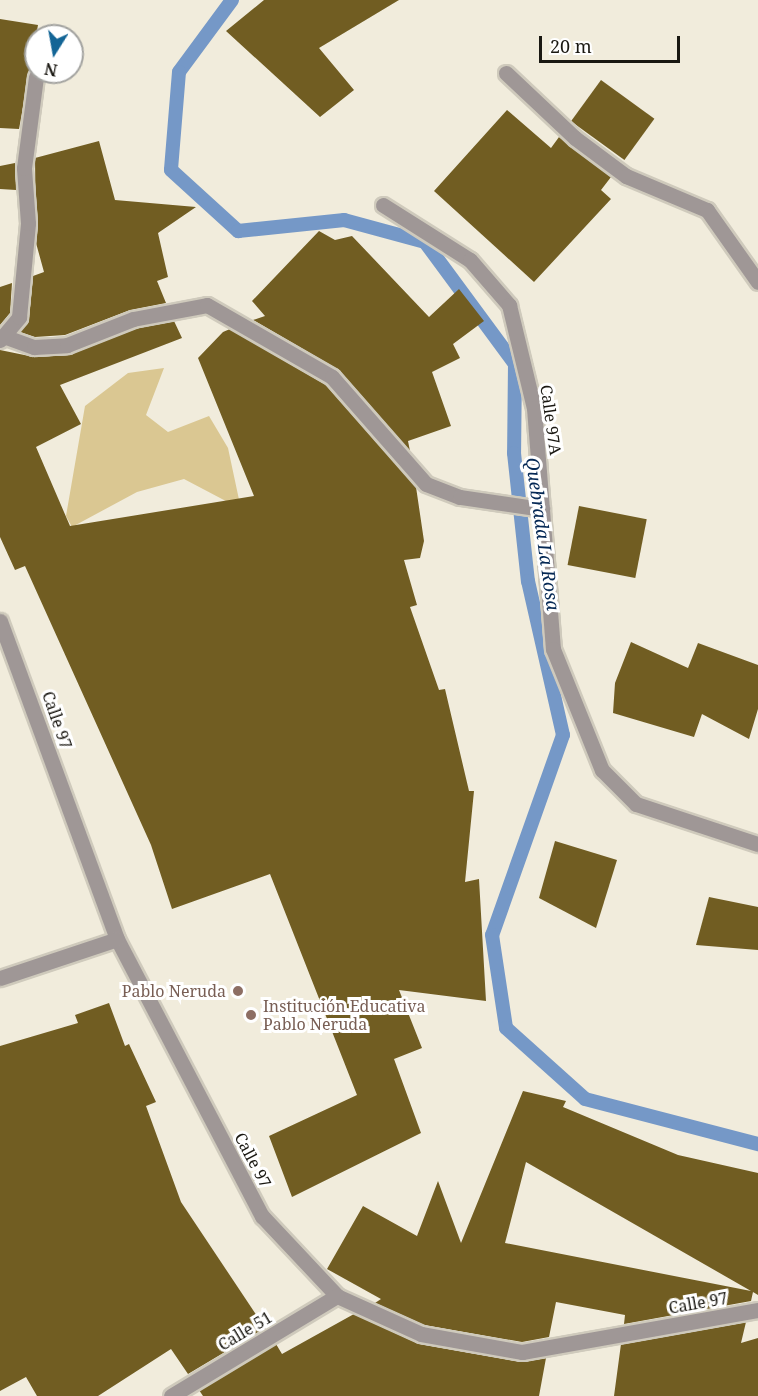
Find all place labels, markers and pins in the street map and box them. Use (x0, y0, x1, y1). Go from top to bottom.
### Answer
place label: Pablo Neruda (122, 981, 226, 1001)
marker: Pablo Neruda (231, 984, 245, 998)
place label: Institución Educativa Pablo Neruda (263, 996, 426, 1034)
marker: Institución Educativa Pablo Neruda (244, 1008, 258, 1022)

